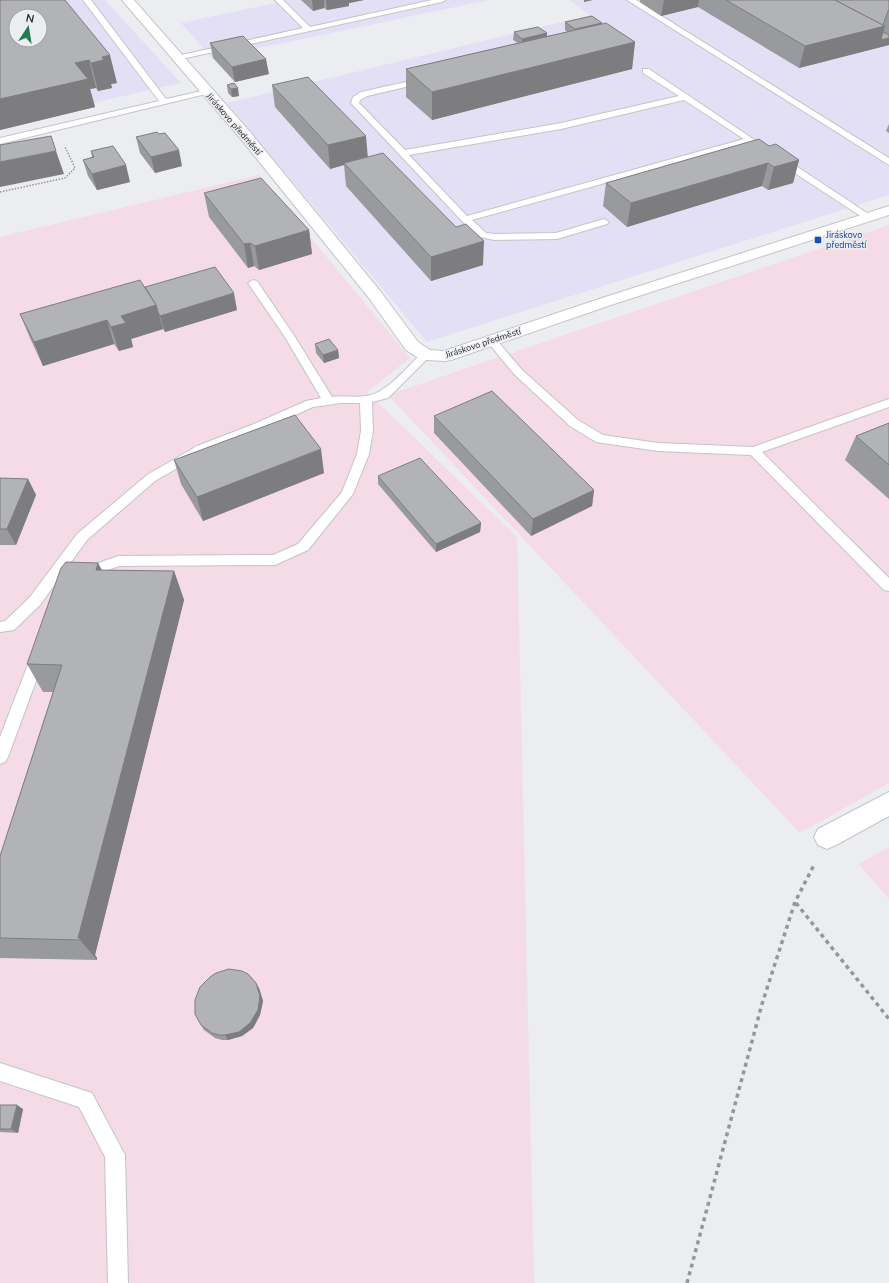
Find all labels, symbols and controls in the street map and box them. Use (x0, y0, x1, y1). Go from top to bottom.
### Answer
north arrow (8, 8, 48, 48)
text: N (24, 11, 36, 27)
street label: Jiráskovo předměstí (203, 90, 265, 158)
place label: Jiráskovo předměstí (825, 229, 867, 251)
marker: Jiráskovo předměstí (813, 235, 823, 245)
street label: Jiráskovo předměstí (443, 325, 523, 361)

